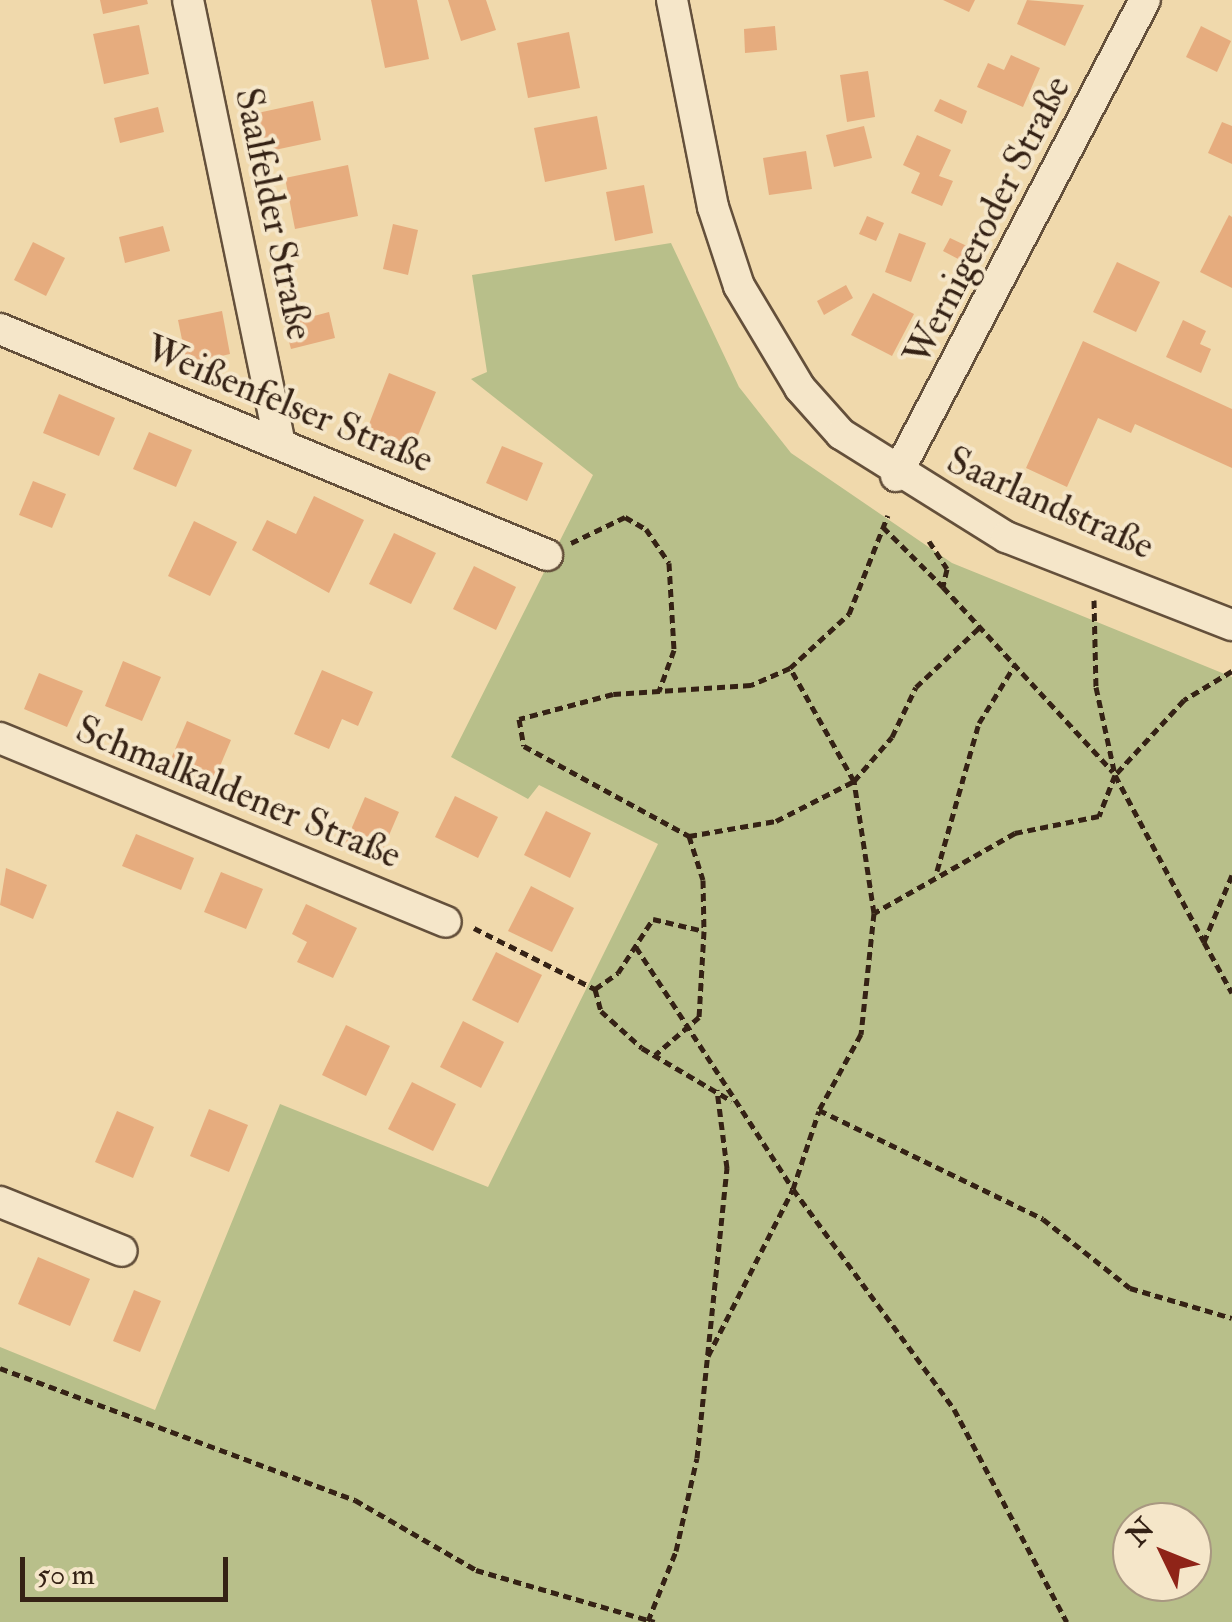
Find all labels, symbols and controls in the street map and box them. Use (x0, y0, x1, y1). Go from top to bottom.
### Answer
street label: Wernigeroder Straße (895, 69, 1081, 373)
street label: Saalfelder Straße (224, 84, 322, 344)
street label: Weißenfelser Straße (139, 327, 439, 483)
street label: Saarlandstraße (940, 438, 1160, 570)
street label: Schmalkaldener Straße (69, 707, 407, 879)
north arrow (1112, 1502, 1212, 1602)
text: N (1120, 1511, 1163, 1554)
scale bar (25, 1537, 232, 1599)
text: 50 m (37, 1556, 95, 1593)

